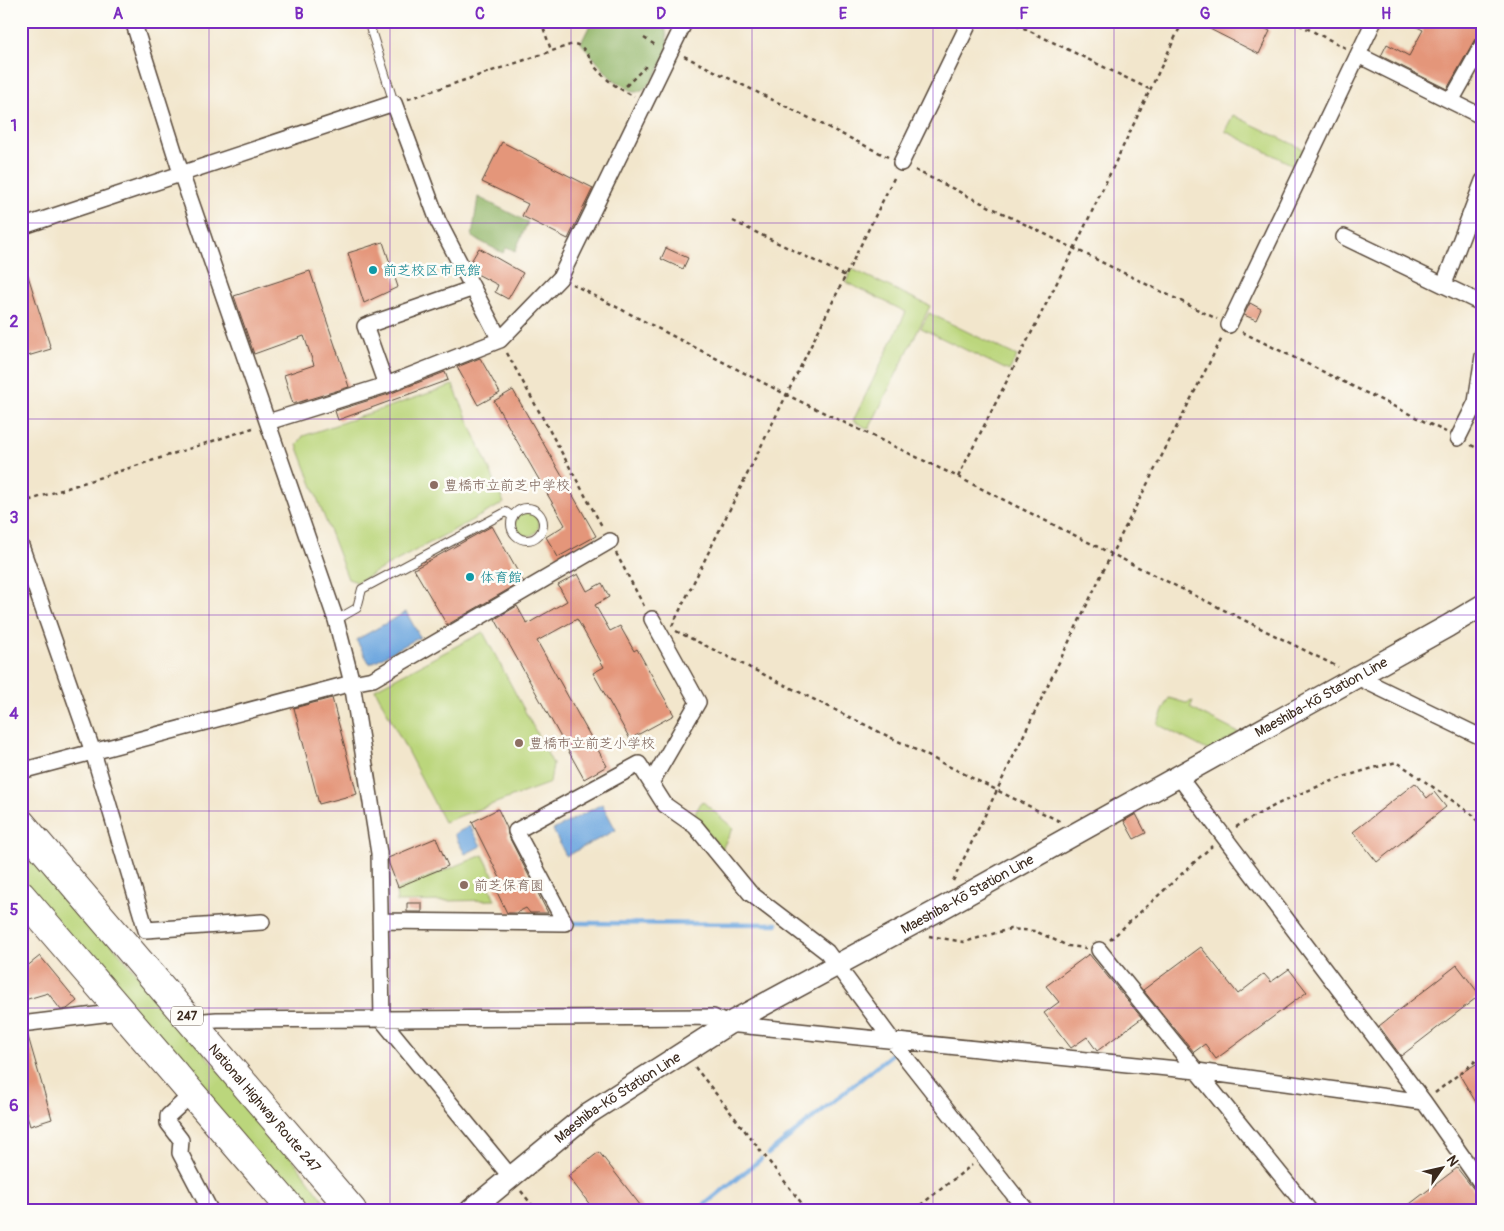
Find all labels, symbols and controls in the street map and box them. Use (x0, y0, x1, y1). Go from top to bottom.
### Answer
text: A (113, 4, 124, 24)
text: B (294, 4, 304, 24)
text: C (475, 4, 485, 24)
text: D (656, 4, 666, 24)
text: E (839, 4, 848, 24)
text: F (1019, 4, 1029, 24)
text: G (1200, 4, 1211, 24)
text: H (1381, 4, 1391, 24)
text: 1 (11, 116, 17, 136)
place label: 前芝校区市民館 (383, 262, 481, 279)
marker: 前芝校区市民館 (367, 264, 379, 276)
text: 2 (10, 312, 19, 332)
place label: 豊橋市立前芝中学校 (444, 477, 570, 494)
marker: 豊橋市立前芝中学校 (428, 479, 440, 491)
text: 3 (10, 508, 19, 528)
place label: 体育館 (480, 569, 522, 586)
marker: 体育館 (464, 571, 476, 583)
street label: Maeshiba-Kō Station Line (1252, 653, 1390, 741)
text: 4 (9, 704, 19, 724)
place label: 豊橋市立前芝小学校 (529, 735, 655, 752)
marker: 豊橋市立前芝小学校 (513, 737, 525, 749)
street label: Maeshiba-Kō Station Line (898, 850, 1037, 937)
place label: 前芝保育園 (474, 877, 544, 894)
marker: 前芝保育園 (458, 879, 470, 891)
text: 5 (10, 900, 19, 920)
road number: 247 (171, 1006, 203, 1026)
street label: National Highway Route 247 (205, 1040, 325, 1176)
street label: Maeshiba-Kō Station Line (551, 1048, 684, 1146)
text: 6 (9, 1096, 19, 1116)
north arrow (1416, 1144, 1466, 1194)
text: N (1443, 1152, 1462, 1170)

